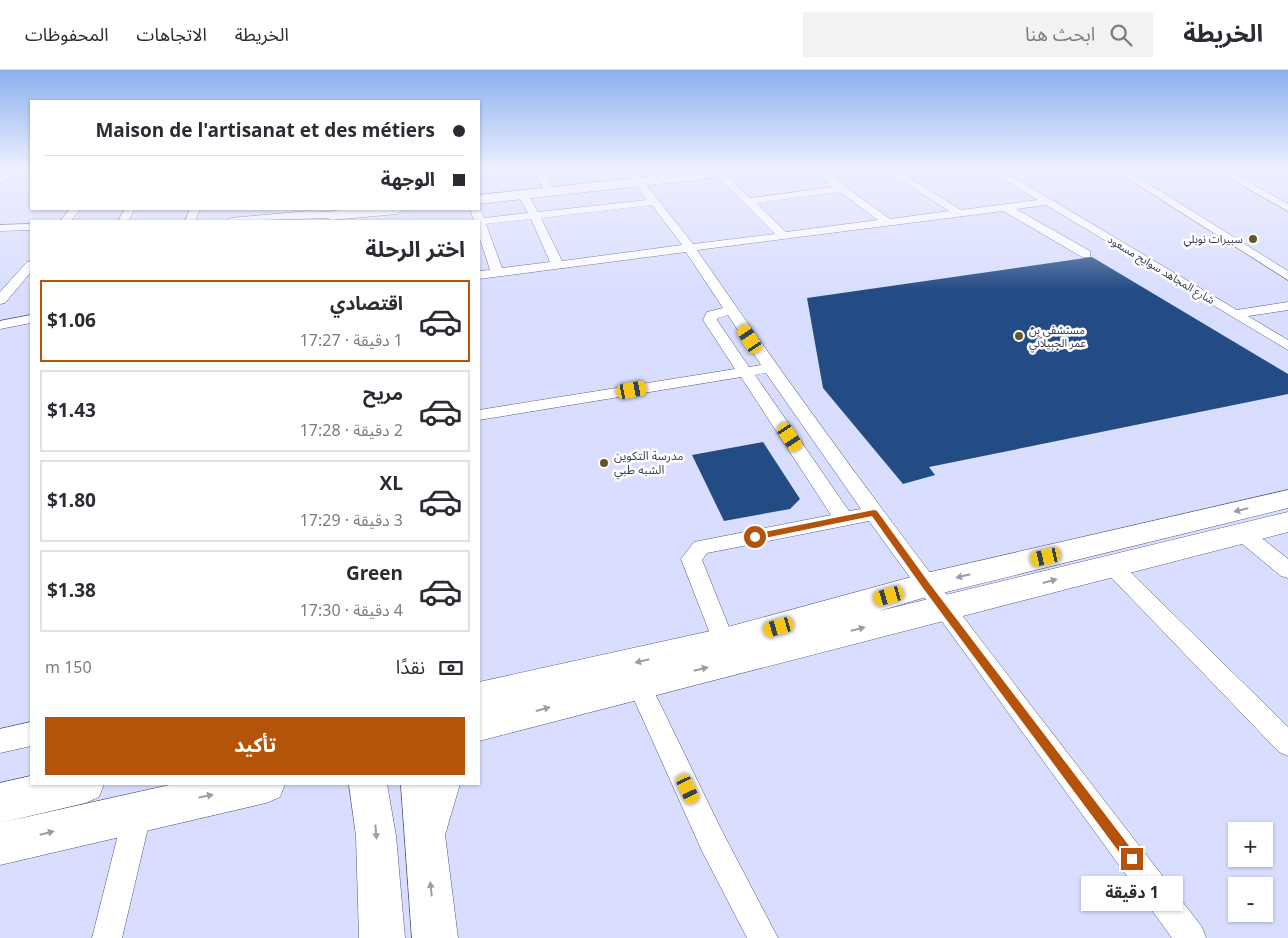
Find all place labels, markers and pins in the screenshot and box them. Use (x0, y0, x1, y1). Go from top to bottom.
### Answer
place label: سبيرات نوبلي (1184, 228, 1243, 251)
marker: سبيرات نوبلي (1247, 233, 1259, 245)
place label: مستشفى بن عمر الجبيلاني (1029, 319, 1087, 355)
marker: مستشفى بن عمر الجبيلاني (1013, 330, 1025, 342)
place label: مدرسة التكوين الشبه طبي (614, 444, 684, 483)
marker: مدرسة التكوين الشبه طبي (598, 457, 610, 469)

